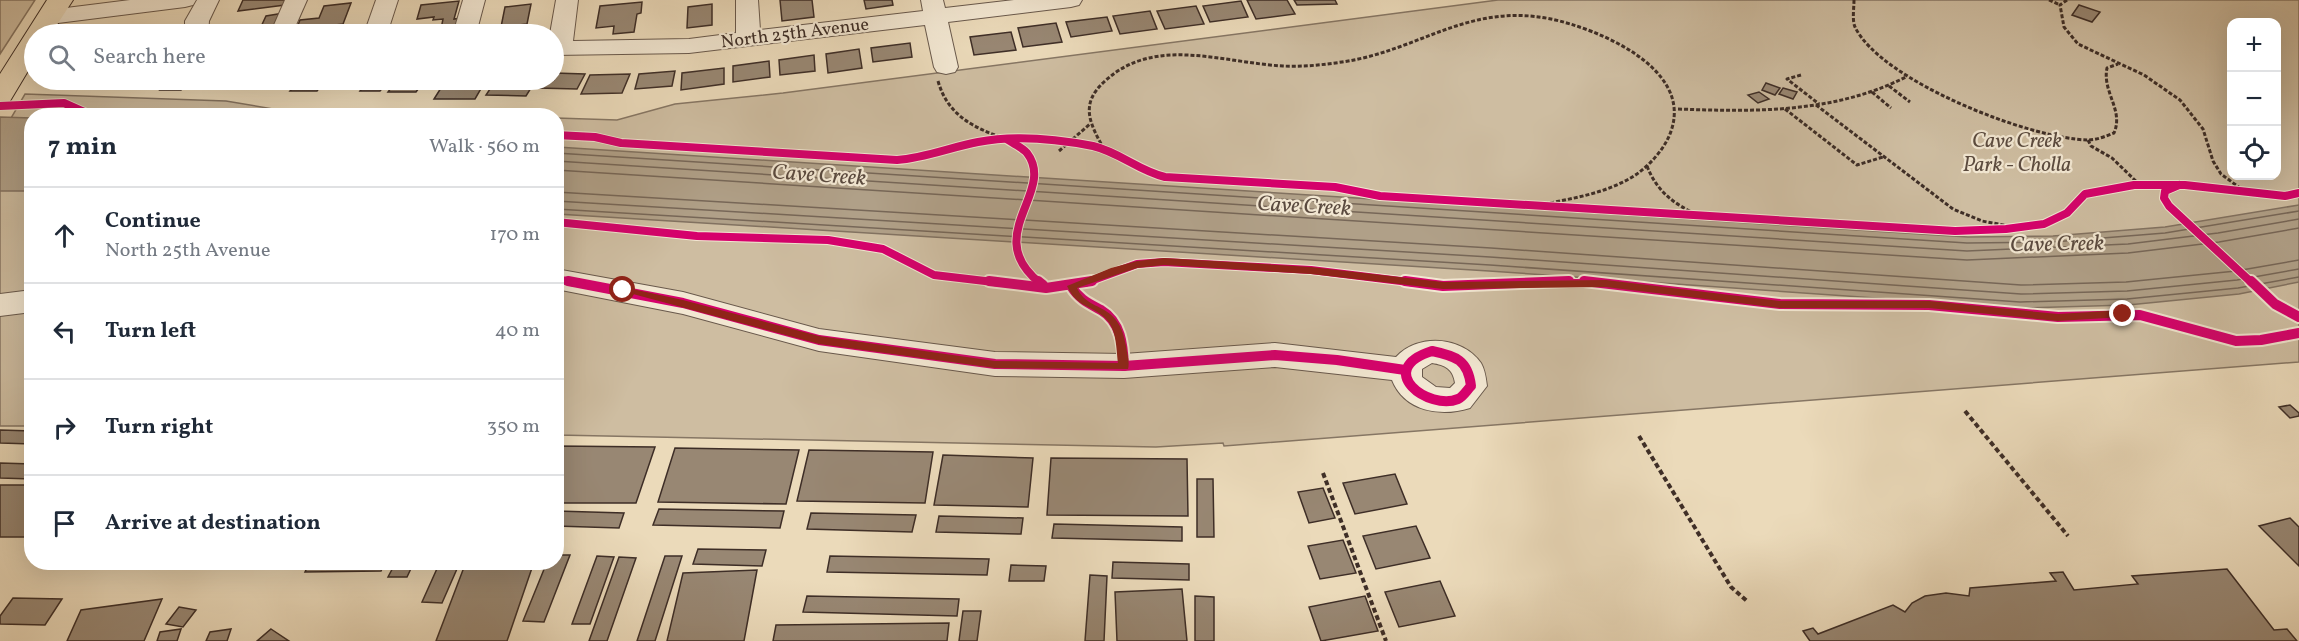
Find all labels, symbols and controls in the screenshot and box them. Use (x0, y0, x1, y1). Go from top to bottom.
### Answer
street label: North 25th Avenue (720, 13, 870, 55)
map controls (2227, 18, 2281, 180)
button: + (2227, 18, 2281, 72)
search box (24, 24, 564, 90)
icon: search (45, 41, 78, 74)
text: Search here (93, 42, 206, 73)
button: − (2227, 72, 2281, 126)
button: locate (2227, 126, 2281, 180)
park label: Cave Creek Park - Cholla (1963, 127, 2071, 180)
text: 7 min (48, 129, 117, 165)
text: Walk · 560 m (429, 133, 540, 161)
water label: Cave Creek (771, 157, 867, 195)
water label: Cave Creek (1256, 189, 1352, 225)
text: Continue (105, 206, 201, 237)
icon: ahead (48, 219, 81, 252)
text: 170 m (490, 221, 540, 249)
water label: Cave Creek (2010, 229, 2104, 261)
text: North 25th Avenue (105, 237, 271, 265)
route start (609, 276, 635, 302)
route end (2109, 300, 2135, 326)
icon: left (48, 315, 81, 348)
text: Turn left (105, 316, 196, 347)
text: 40 m (495, 317, 540, 345)
icon: right (48, 411, 81, 444)
text: Turn right (105, 412, 213, 443)
text: 350 m (487, 413, 540, 441)
icon: arrive (48, 507, 81, 540)
text: Arrive at destination (105, 508, 321, 539)

